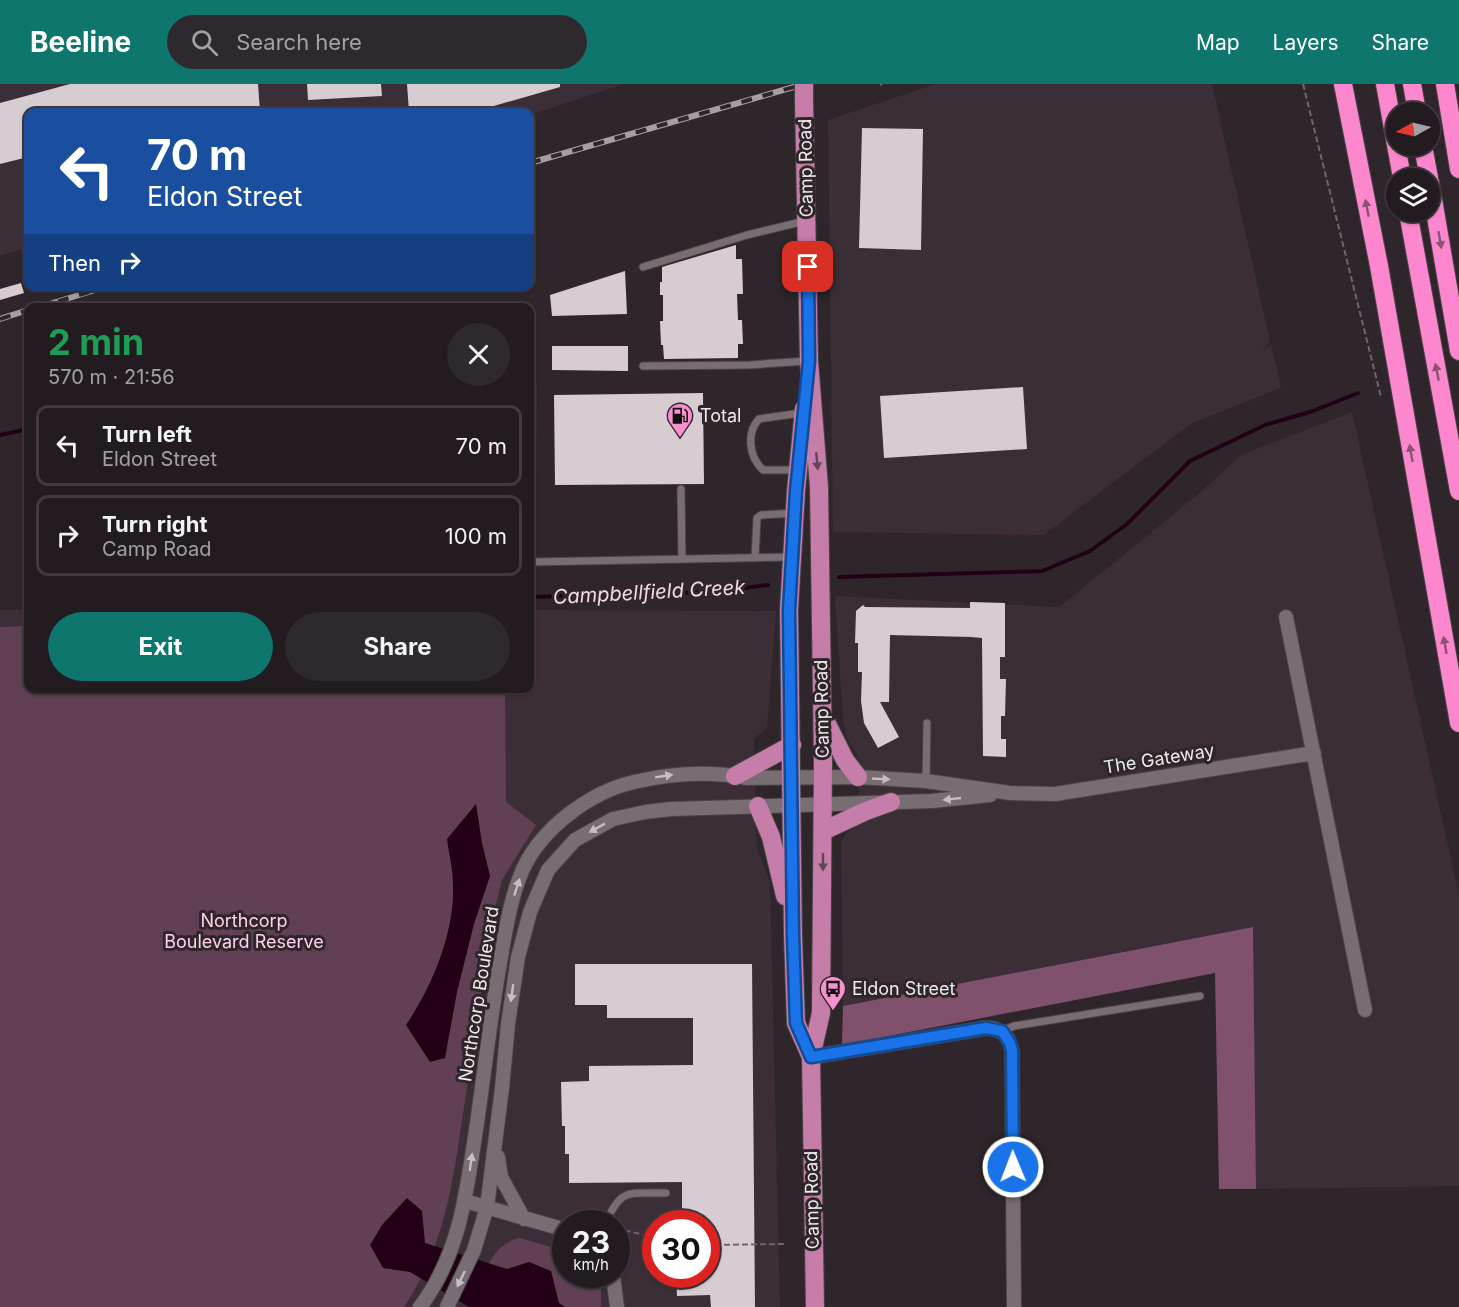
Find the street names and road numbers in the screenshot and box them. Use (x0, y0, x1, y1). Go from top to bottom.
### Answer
street label: Camp Road (794, 119, 817, 217)
street label: Camp Road (810, 660, 833, 758)
street label: The Gateway (1102, 739, 1216, 778)
street label: Northcorp Boulevard (454, 905, 503, 1083)
street label: Camp Road (800, 1151, 823, 1249)

